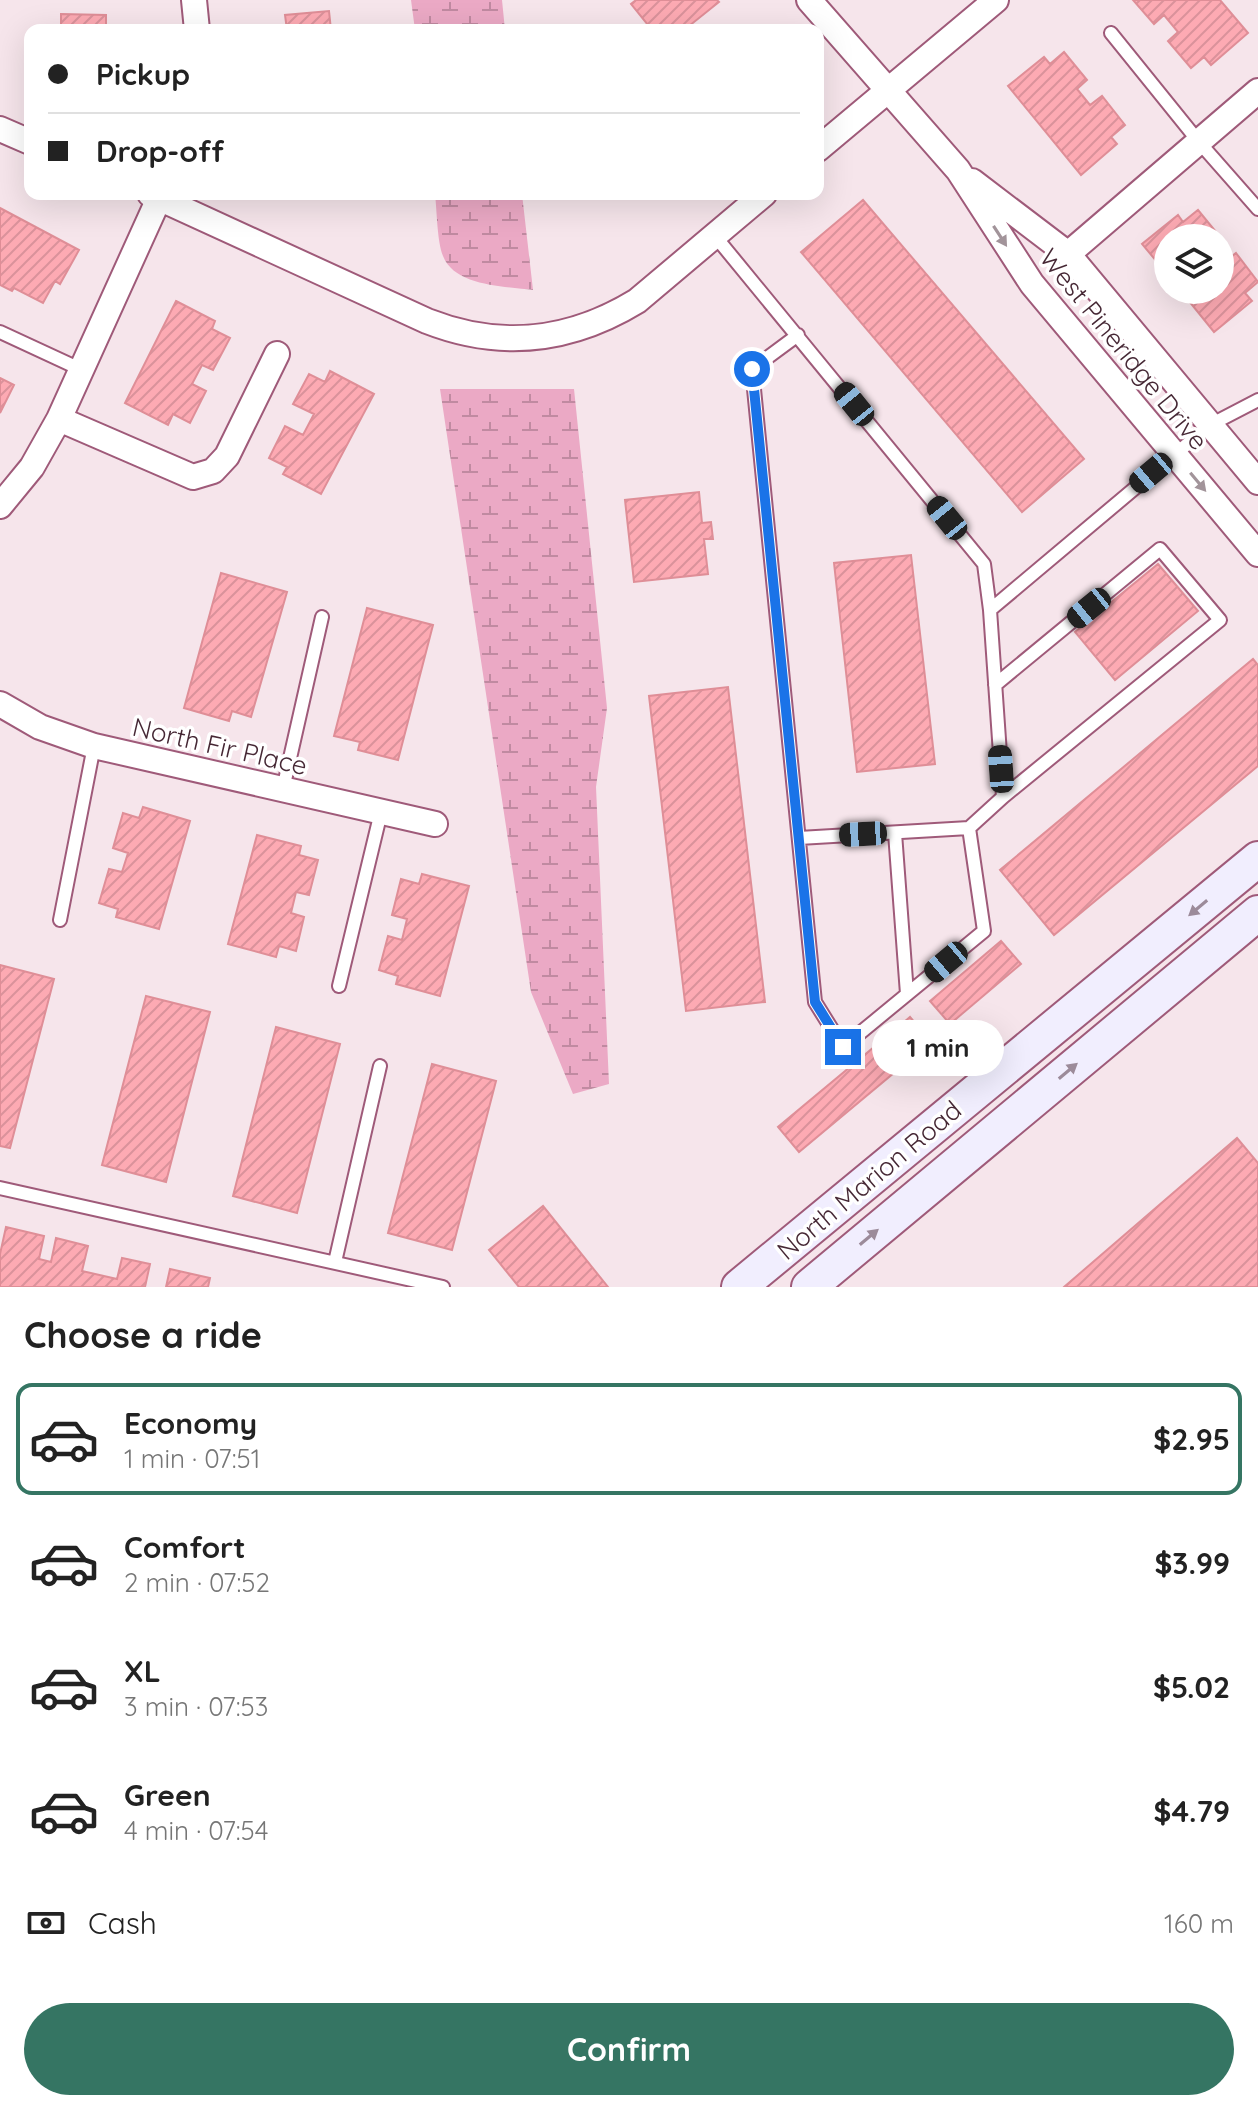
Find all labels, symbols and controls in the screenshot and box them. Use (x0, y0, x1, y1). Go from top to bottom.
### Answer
text: Pickup (96, 55, 190, 93)
text: Drop-off (96, 132, 224, 170)
map controls (1154, 224, 1234, 304)
button: layers (1154, 224, 1234, 304)
one-way arrow (993, 225, 1007, 247)
street label: West Pineridge Drive (1033, 242, 1215, 456)
route start (734, 351, 770, 387)
car (830, 378, 878, 430)
car (1125, 448, 1177, 498)
one-way arrow (1189, 472, 1206, 492)
car (923, 492, 971, 544)
car (1063, 584, 1115, 632)
street label: North Fir Place (130, 710, 310, 782)
car (987, 744, 1015, 794)
car (838, 821, 888, 847)
one-way arrow (1188, 899, 1208, 916)
car (920, 937, 972, 987)
callout: 1 min (871, 1019, 1003, 1075)
route end (825, 1029, 861, 1065)
text: 1 min (907, 1031, 970, 1064)
one-way arrow (1058, 1063, 1078, 1080)
street label: North Marion Road (770, 1093, 968, 1267)
one-way arrow (858, 1229, 878, 1246)
text: Choose a ride (24, 1312, 262, 1357)
icon: car (28, 1403, 100, 1475)
text: Economy (124, 1404, 257, 1442)
text: $2.95 (1153, 1420, 1230, 1458)
text: 1 min · 07:51 (124, 1442, 260, 1475)
icon: car (28, 1527, 100, 1599)
text: Comfort (124, 1528, 245, 1566)
text: $3.99 (1154, 1544, 1230, 1582)
text: 2 min · 07:52 (124, 1566, 270, 1599)
icon: car (28, 1651, 100, 1723)
text: XL (124, 1652, 161, 1690)
text: $5.02 (1153, 1668, 1230, 1706)
text: 3 min · 07:53 (124, 1690, 268, 1723)
icon: car (28, 1775, 100, 1847)
text: Green (124, 1776, 211, 1814)
text: $4.79 (1153, 1792, 1230, 1830)
text: 4 min · 07:54 (124, 1814, 268, 1847)
icon: cash (24, 1901, 68, 1945)
text: Cash (88, 1904, 157, 1942)
text: 160 m (1164, 1907, 1234, 1940)
button: Confirm (24, 2003, 1234, 2095)

